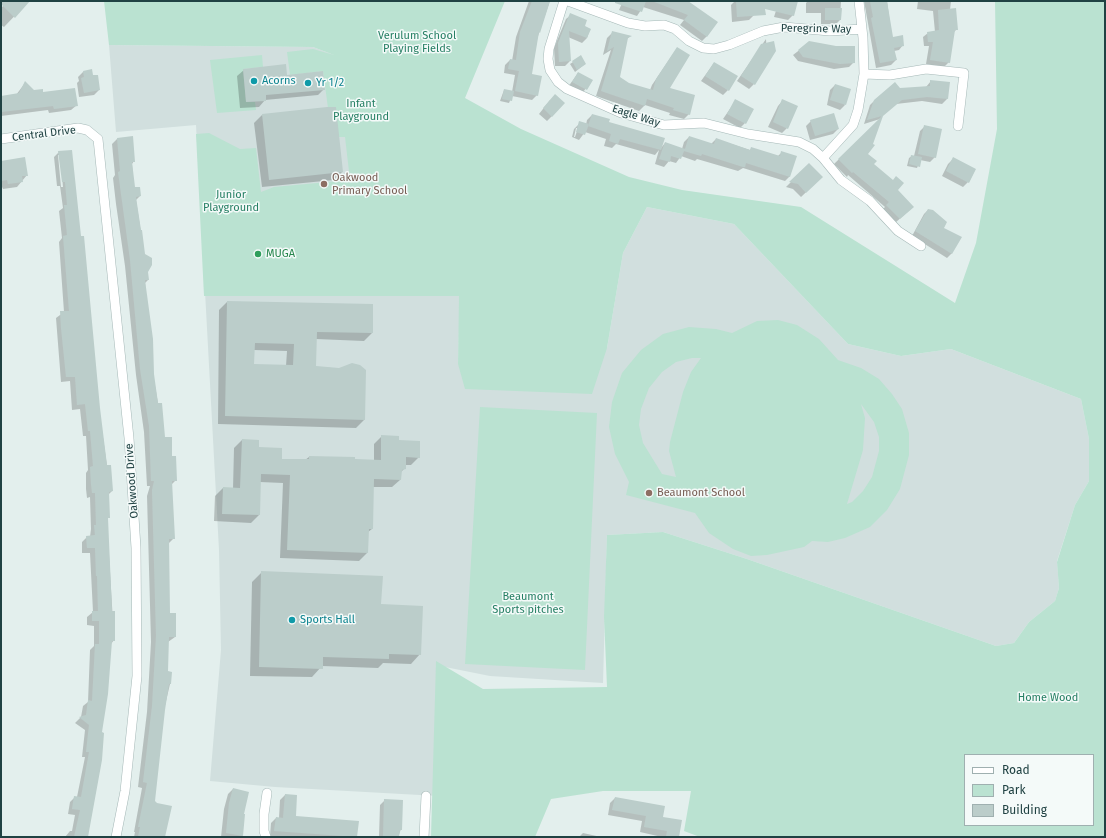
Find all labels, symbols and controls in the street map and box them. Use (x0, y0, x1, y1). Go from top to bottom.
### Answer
street label: Peregrine Way (781, 22, 851, 36)
park label: Verulum School Playing Fields (378, 29, 456, 55)
place label: Acorns (262, 74, 296, 88)
marker: Acorns (249, 76, 259, 86)
place label: Yr 1/2 (316, 76, 344, 90)
marker: Yr 1/2 (303, 78, 313, 88)
park label: Infant Playground (333, 97, 389, 123)
street label: Eagle Way (610, 102, 662, 130)
street label: Central Drive (11, 124, 77, 144)
place label: Oakwood Primary School (332, 171, 407, 197)
marker: Oakwood Primary School (319, 179, 329, 189)
park label: Junior Playground (203, 188, 259, 214)
place label: MUGA (266, 247, 295, 261)
marker: MUGA (253, 249, 263, 259)
street label: Oakwood Drive (123, 443, 141, 519)
place label: Beaumont School (657, 486, 745, 500)
marker: Beaumont School (644, 488, 654, 498)
park label: Beaumont Sports pitches (492, 590, 564, 616)
place label: Sports Hall (300, 613, 355, 627)
marker: Sports Hall (287, 615, 297, 625)
park label: Home Wood (1018, 691, 1078, 705)
legend (964, 754, 1094, 826)
text: Road (1002, 763, 1030, 777)
text: Park (1002, 783, 1026, 797)
text: Building (1002, 803, 1047, 817)

